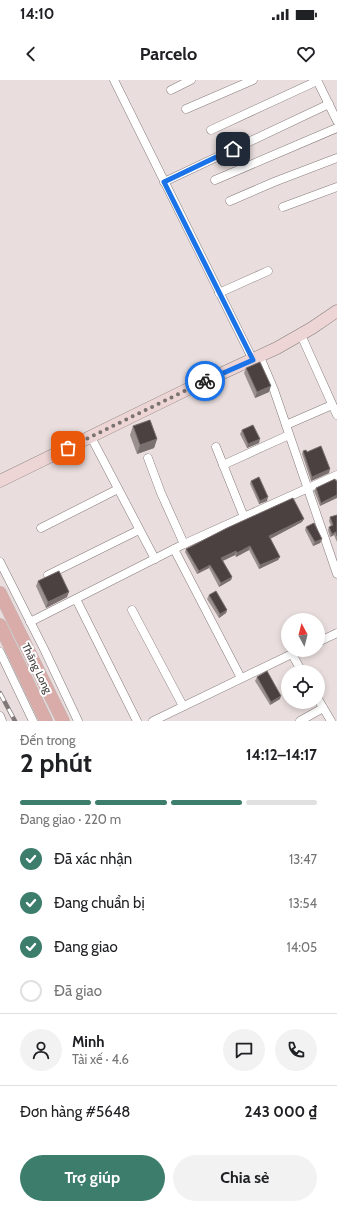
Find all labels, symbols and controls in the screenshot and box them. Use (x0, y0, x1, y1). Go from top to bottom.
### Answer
text: 14:10 (20, 5, 54, 23)
icon: back (20, 43, 42, 65)
text: Parcelo (140, 43, 197, 65)
icon: heart (295, 43, 317, 65)
pin (216, 132, 250, 166)
icon: home (222, 138, 244, 160)
courier (185, 361, 225, 401)
icon: bike (194, 370, 216, 392)
pin (51, 431, 85, 465)
icon: bag (57, 437, 79, 459)
north arrow (281, 613, 325, 657)
map controls (281, 613, 325, 709)
street label: Thăng Long (19, 641, 55, 696)
button: locate (281, 665, 325, 709)
text: Đến trong (20, 732, 76, 748)
text: 14:12–14:17 (246, 746, 317, 764)
text: 2 phút (20, 747, 92, 779)
text: Đang giao · 220 m (20, 811, 121, 827)
icon: check (20, 848, 42, 870)
text: Đã xác nhận (54, 850, 132, 868)
text: 13:47 (289, 851, 317, 867)
icon: check (20, 892, 42, 914)
text: Đang chuẩn bị (54, 894, 145, 912)
text: 13:54 (288, 895, 317, 911)
icon: check (20, 936, 42, 958)
text: Đang giao (54, 938, 118, 956)
text: 14:05 (286, 939, 317, 955)
text: Đã giao (54, 982, 102, 1000)
button: person (20, 1029, 62, 1071)
button: chat (223, 1029, 265, 1071)
button: phone (275, 1029, 317, 1071)
text: Minh (72, 1033, 105, 1051)
text: Tài xế · 4.6 (72, 1051, 129, 1067)
text: Đơn hàng #5648 (20, 1103, 130, 1121)
text: 243 000 ₫ (245, 1103, 317, 1121)
button: Trợ giúp (20, 1155, 165, 1201)
button: Chia sẻ (173, 1155, 317, 1201)

